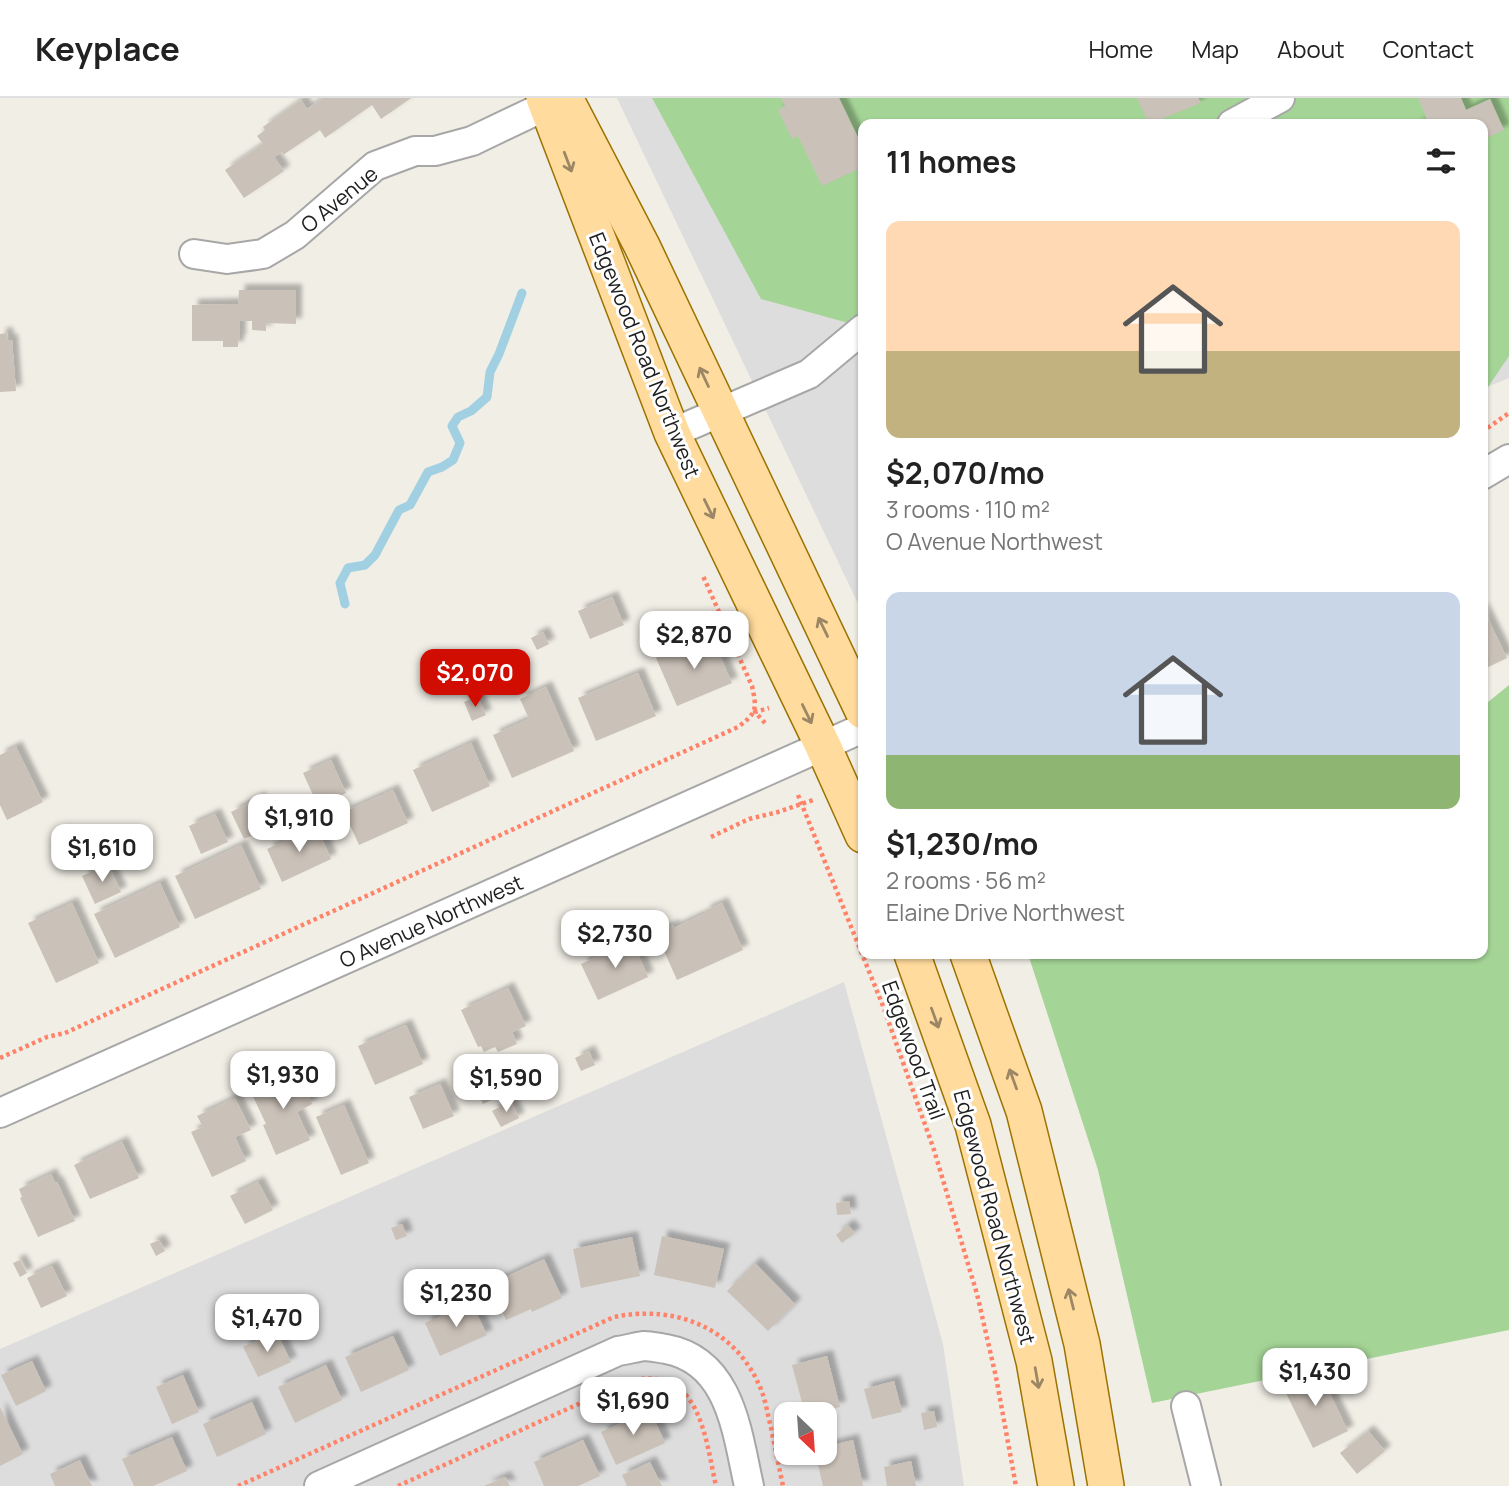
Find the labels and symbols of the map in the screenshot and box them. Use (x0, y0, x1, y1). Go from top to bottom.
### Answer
one-way arrow (563, 150, 576, 172)
street label: O Avenue (295, 159, 383, 239)
street label: Edgewood Road Northwest (583, 228, 707, 482)
one-way arrow (697, 367, 710, 388)
one-way arrow (702, 498, 716, 519)
pin: $2,870 (637, 612, 751, 671)
one-way arrow (816, 617, 829, 638)
pin: $2,070 (418, 650, 532, 709)
one-way arrow (801, 703, 815, 724)
pin: $1,910 (242, 794, 356, 854)
pin: $1,610 (45, 824, 159, 884)
street label: O Avenue Northwest (335, 868, 527, 974)
pin: $2,730 (558, 910, 672, 970)
street label: Edgewood Trail (876, 977, 952, 1123)
one-way arrow (929, 1007, 942, 1028)
pin: $1,930 (226, 1052, 340, 1111)
pin: $1,590 (449, 1054, 563, 1114)
one-way arrow (1005, 1068, 1018, 1090)
street label: Edgewood Road Northwest (948, 1087, 1042, 1347)
pin: $1,230 (399, 1270, 513, 1329)
one-way arrow (1064, 1288, 1077, 1311)
pin: $1,470 (210, 1294, 324, 1354)
pin: $1,430 (1258, 1348, 1372, 1408)
one-way arrow (1031, 1366, 1044, 1389)
pin: $1,690 (576, 1378, 690, 1437)
north arrow (774, 1402, 836, 1465)

